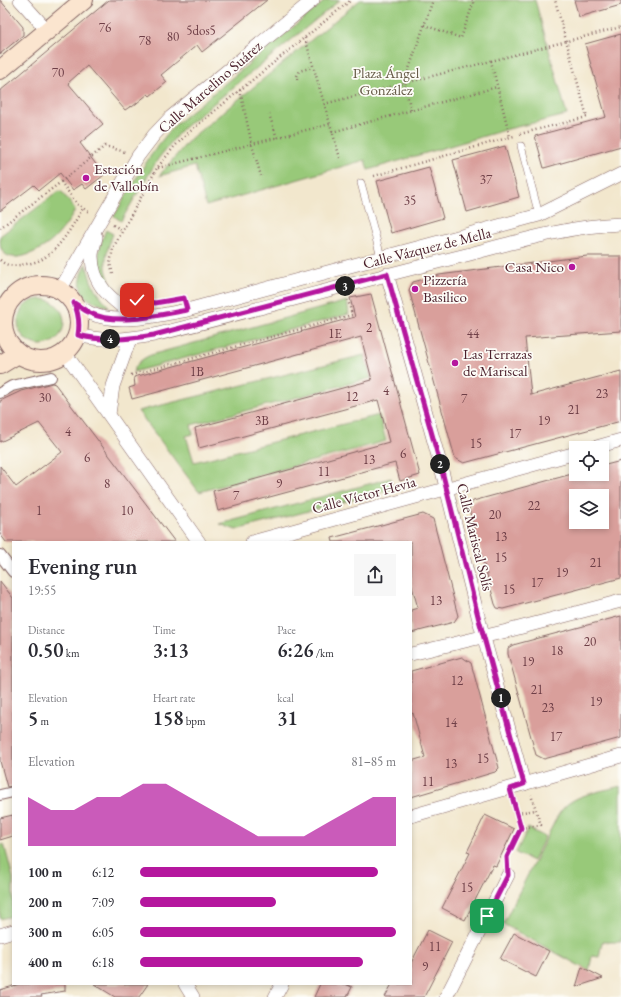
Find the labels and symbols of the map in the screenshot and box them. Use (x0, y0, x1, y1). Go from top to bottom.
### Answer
house number: 76 (99, 19, 111, 36)
house number: 5dos5 (186, 22, 216, 39)
house number: 80 (167, 28, 179, 45)
house number: 78 (139, 32, 151, 49)
street label: Calle Marcelino Suárez (154, 36, 266, 137)
park label: Plaza Ángel González (353, 63, 420, 99)
house number: 70 (52, 64, 64, 81)
place label: Estación de Vallobín (94, 159, 159, 195)
house number: 37 (480, 171, 493, 188)
marker: Estación de Vallobín (81, 173, 91, 183)
house number: 35 (404, 192, 416, 209)
street label: Calle Vázquez de Mella (361, 222, 493, 273)
place label: Casa Nico (505, 257, 564, 276)
marker: Casa Nico (567, 262, 577, 272)
place label: Pizzería Basilico (423, 270, 467, 306)
pin: 3 (335, 276, 355, 296)
pin (120, 283, 154, 317)
marker: Pizzería Basilico (410, 284, 420, 294)
house number: 2 (366, 319, 373, 336)
house number: 1E (328, 325, 342, 342)
house number: 44 (467, 325, 480, 342)
pin: 4 (100, 329, 120, 349)
place label: Las Terrazas de Mariscal (463, 344, 532, 380)
marker: Las Terrazas de Mariscal (450, 358, 460, 368)
house number: 1B (190, 363, 204, 380)
house number: 4 (383, 382, 390, 399)
house number: 23 (596, 385, 608, 402)
house number: 12 (346, 388, 359, 405)
house number: 30 (39, 389, 51, 406)
house number: 7 (461, 390, 468, 407)
house number: 21 (568, 401, 580, 418)
house number: 3B (255, 412, 269, 429)
house number: 19 (538, 412, 551, 429)
house number: 4 (65, 423, 72, 440)
house number: 17 (509, 425, 522, 442)
house number: 15 (470, 435, 482, 452)
house number: 6 (400, 445, 406, 462)
house number: 6 (84, 449, 90, 466)
house number: 13 (363, 451, 375, 468)
pin: 2 (430, 454, 450, 474)
house number: 11 (318, 463, 330, 480)
street label: Calle Víctor Hevia (310, 472, 418, 517)
house number: 8 (104, 475, 110, 492)
house number: 9 (276, 475, 283, 492)
street label: Calle Mariscal Solís (453, 481, 498, 593)
house number: 7 (233, 487, 240, 504)
house number: 22 (528, 497, 541, 514)
house number: 1 (36, 502, 42, 519)
house number: 10 (121, 502, 133, 519)
house number: 20 (489, 506, 501, 523)
house number: 13 (495, 528, 507, 545)
house number: 15 (495, 549, 507, 566)
house number: 21 (590, 554, 602, 571)
house number: 19 (556, 564, 569, 581)
house number: 17 (531, 574, 544, 591)
house number: 15 (503, 581, 515, 598)
house number: 13 (430, 592, 442, 609)
house number: 20 (584, 633, 596, 650)
house number: 18 (551, 642, 563, 659)
house number: 19 (522, 653, 535, 670)
house number: 12 (451, 672, 464, 689)
house number: 21 (531, 681, 543, 698)
pin: 1 (491, 688, 511, 708)
house number: 19 (590, 693, 603, 710)
house number: 23 (542, 699, 554, 716)
house number: 14 (445, 714, 458, 731)
house number: 17 (550, 728, 563, 745)
house number: 15 (477, 750, 489, 767)
house number: 13 (445, 755, 457, 772)
house number: 11 (422, 773, 434, 790)
house number: 15 (461, 879, 473, 896)
pin (470, 899, 504, 933)
house number: 11 (429, 938, 441, 955)
house number: 9 (422, 958, 429, 975)

